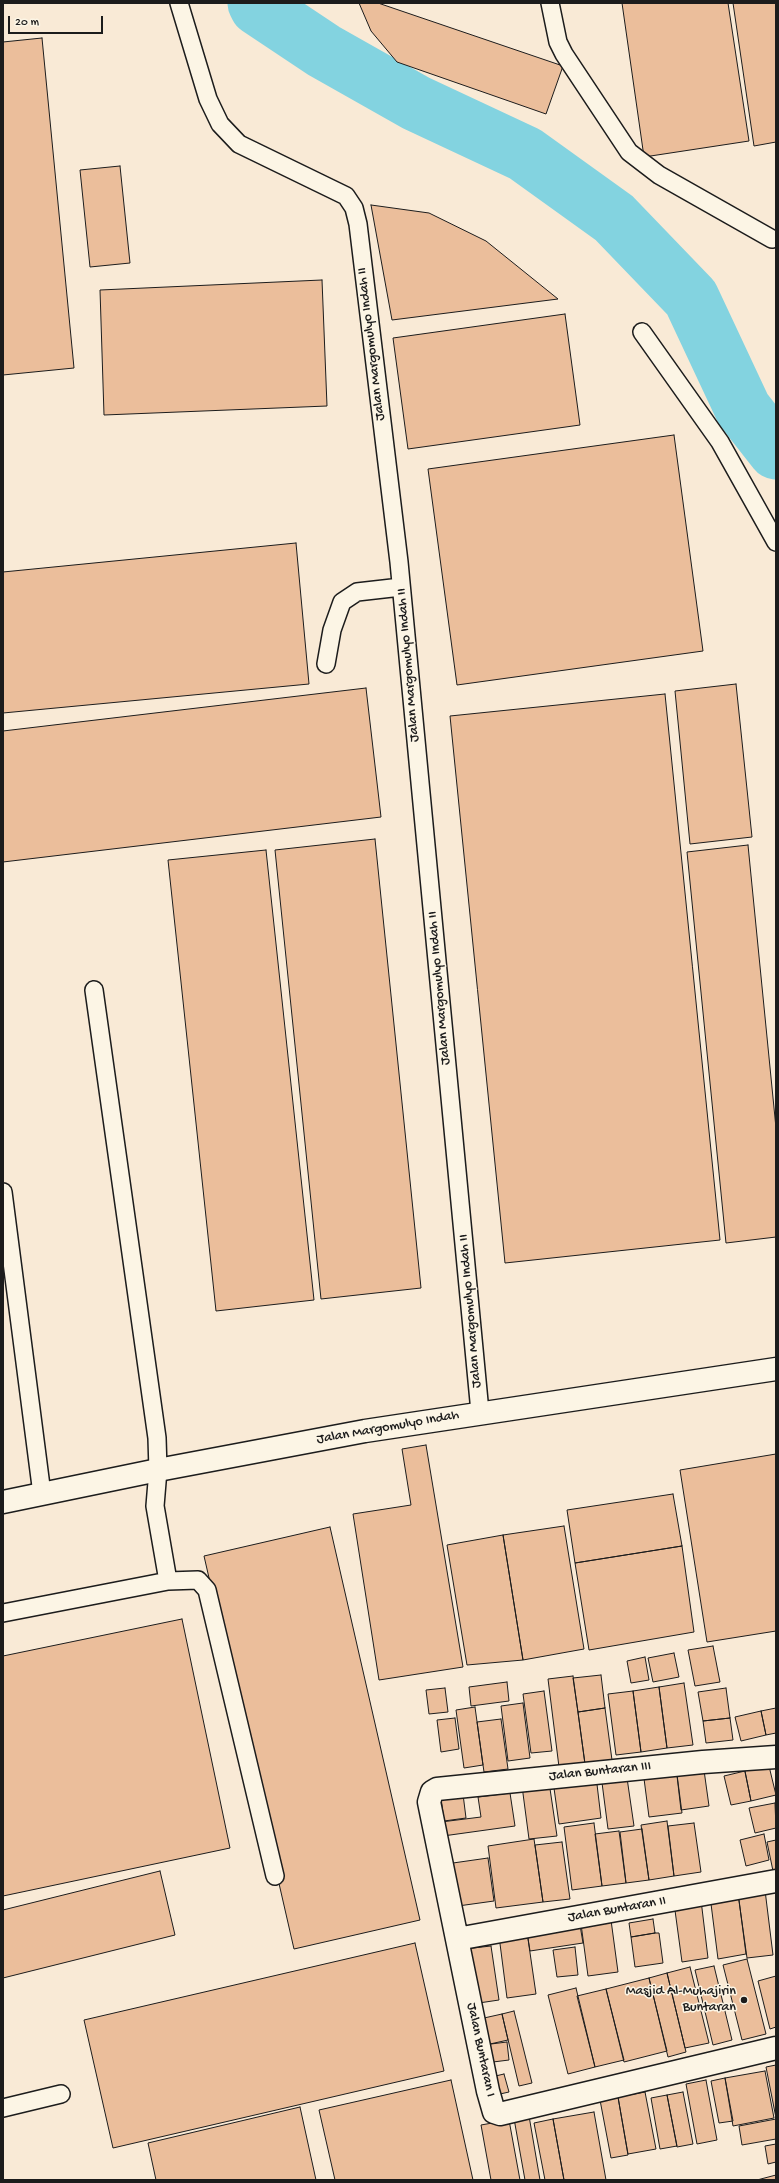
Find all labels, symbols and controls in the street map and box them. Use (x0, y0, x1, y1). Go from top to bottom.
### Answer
scale bar (10, 8, 105, 34)
text: 20 m (15, 16, 39, 30)
street label: Jalan Margomulyo Indah II (354, 266, 390, 422)
street label: Jalan Margomulyo Indah II (394, 587, 424, 743)
street label: Jalan Margomulyo Indah II (425, 910, 455, 1066)
street label: Jalan Margomulyo Indah II (456, 1233, 486, 1389)
street label: Jalan Margomulyo Indah (316, 1407, 460, 1449)
street label: Jalan Buntaran III (548, 1758, 652, 1786)
street label: Jalan Buntaran II (567, 1893, 667, 1927)
place label: Masjid Al-Muhajirin Buntaran (626, 1984, 736, 2016)
marker: Masjid Al-Muhajirin Buntaran (739, 1995, 749, 2005)
street label: Jalan Buntaran I (462, 2001, 498, 2099)

